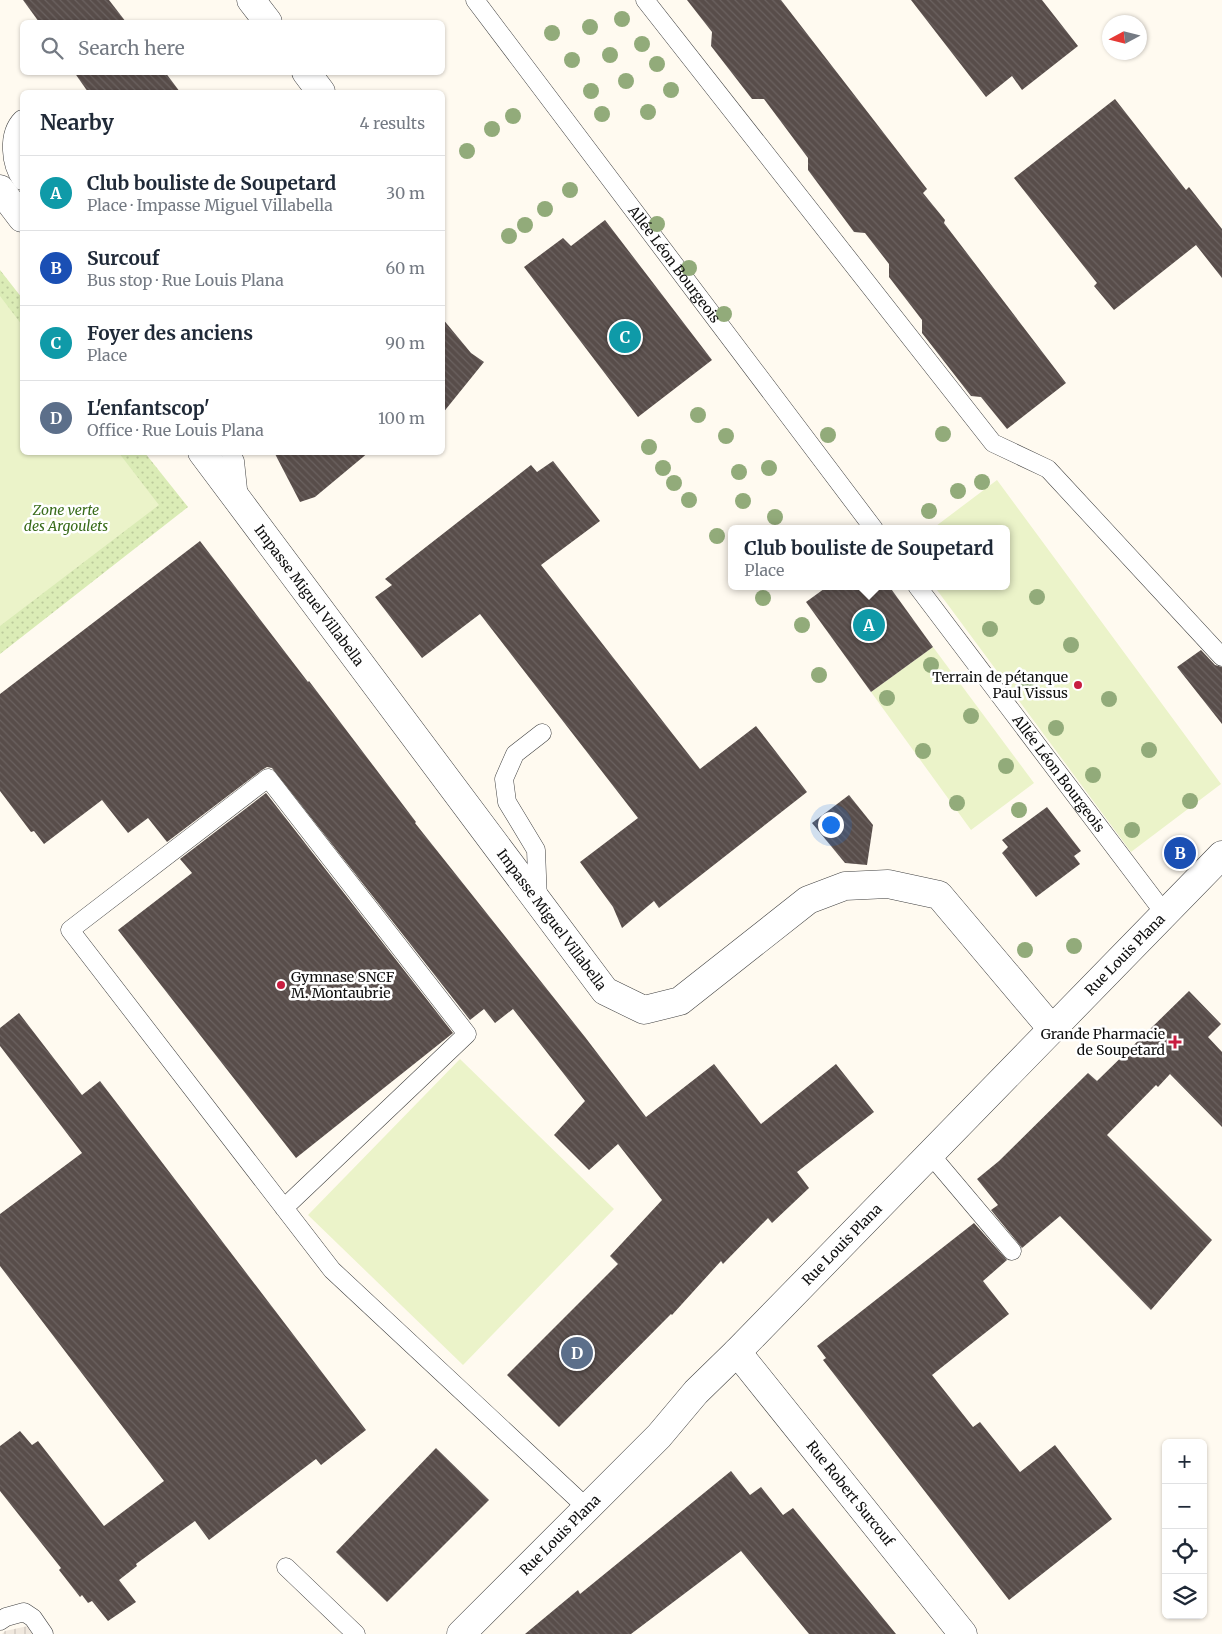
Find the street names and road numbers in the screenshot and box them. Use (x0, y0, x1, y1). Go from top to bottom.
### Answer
street label: Allée Léon Bourgeois (624, 201, 724, 327)
street label: Impasse Miguel Villabella (250, 521, 368, 670)
street label: Allée Léon Bourgeois (1008, 711, 1109, 836)
street label: Impasse Miguel Villabella (493, 845, 611, 994)
street label: Rue Louis Plana (1081, 910, 1169, 999)
street label: Rue Louis Plana (798, 1200, 886, 1289)
street label: Rue Robert Surcouf (803, 1437, 898, 1550)
street label: Rue Louis Plana (516, 1490, 605, 1579)

